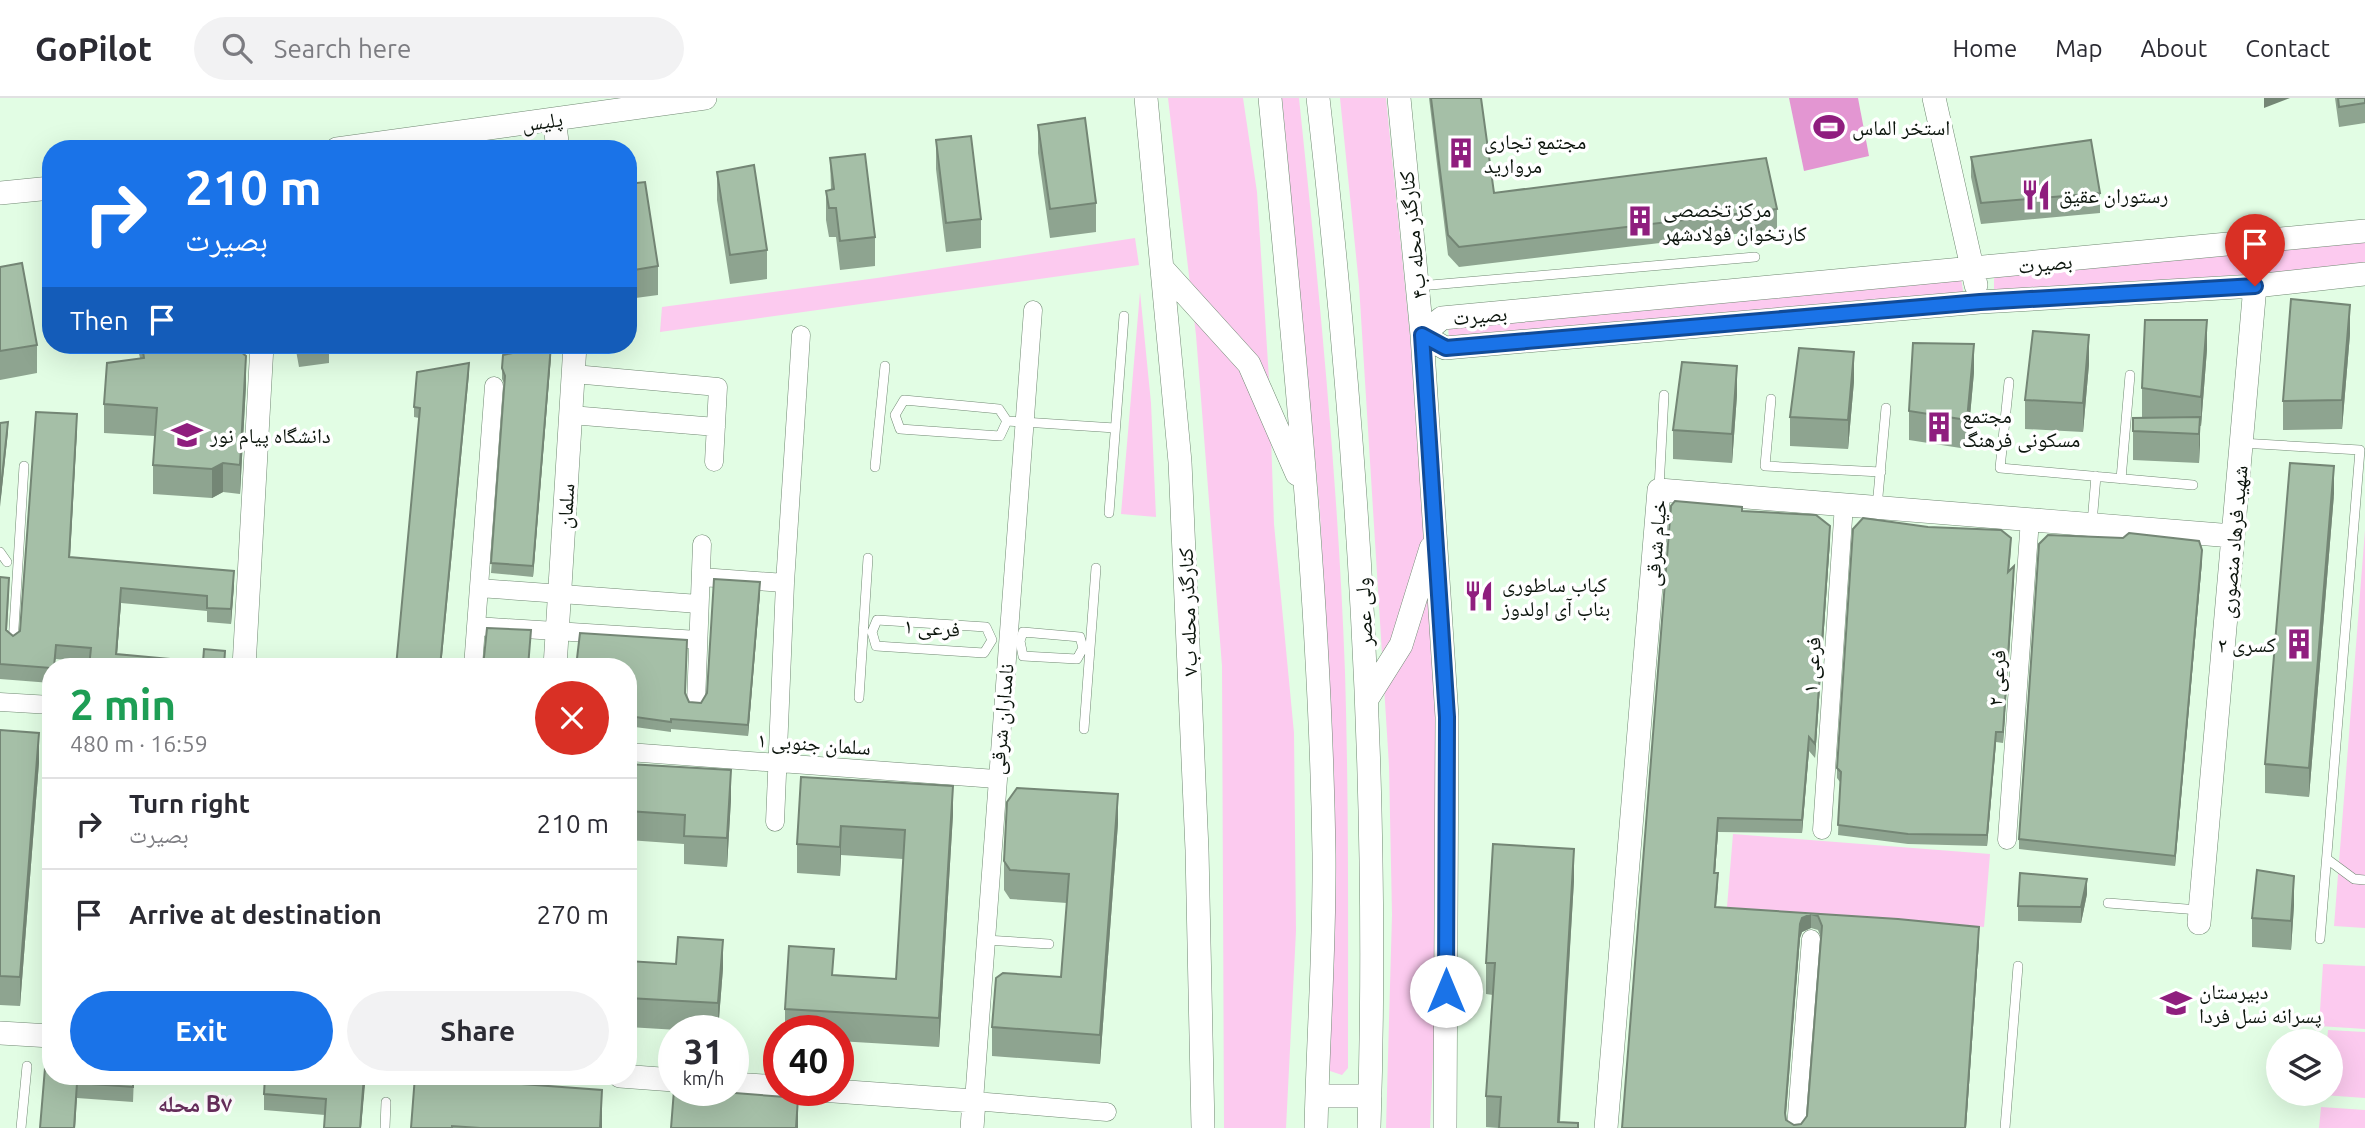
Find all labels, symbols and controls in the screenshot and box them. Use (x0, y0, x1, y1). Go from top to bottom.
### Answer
search box (194, 17, 684, 80)
icon: search (218, 29, 256, 67)
text: GoPilot (35, 30, 152, 67)
text: Search here (274, 34, 411, 63)
text: Home (1952, 35, 2017, 62)
text: Map (2055, 35, 2102, 62)
text: About (2140, 35, 2207, 62)
text: Contact (2245, 35, 2330, 62)
street label: پلیس (520, 106, 564, 138)
sports icon: استخر الماس (1812, 110, 1846, 144)
place label: استخر الماس (1852, 115, 1950, 141)
place label: مجتمع تجاری مروارید (1484, 129, 1586, 177)
building icon: مجتمع تجاری مروارید (1444, 136, 1478, 170)
text: 210 m (185, 159, 322, 214)
icon: right (70, 168, 161, 259)
street label: کنارگذر محله ب۴ (1393, 169, 1431, 300)
restaurant icon: رستوران عقیق (2019, 178, 2053, 212)
place label: رستوران عقیق (2059, 183, 2168, 209)
place label: مرکز تخصصی کارتخوان فولادشهر (1662, 197, 1807, 246)
building icon: مرکز تخصصی کارتخوان فولادشهر (1623, 204, 1657, 238)
pin (2225, 214, 2285, 286)
text: بصیرت (185, 221, 268, 257)
icon: arrive (2236, 225, 2274, 263)
street label: بصیرت (2017, 248, 2073, 278)
icon: arrive (143, 301, 181, 339)
street label: بصیرت (1452, 301, 1508, 330)
text: Then (70, 306, 129, 335)
place label: مجتمع مسکونی فرهنگ (1962, 403, 2080, 453)
building icon: مجتمع مسکونی فرهنگ (1922, 410, 1956, 444)
school or university icon: دانشگاه پیام نور (170, 418, 204, 452)
place label: دانشگاه پیام نور (209, 423, 331, 450)
street label: شهید فرهاد منصوری (2214, 464, 2253, 620)
street label: سلمان (551, 483, 580, 529)
street label: خیام شرقی (1639, 499, 1674, 588)
street label: کنارگذر محله ب۷ (1173, 547, 1202, 677)
place label: کباب ساطوری بناب آی اولدوز (1501, 572, 1610, 621)
street label: ولی عصر (1349, 577, 1379, 648)
restaurant icon: کباب ساطوری بناب آی اولدوز (1462, 579, 1496, 613)
street label: فرعی ۱ (903, 613, 961, 643)
building icon: کسری ۲ (2282, 627, 2316, 661)
place label: کسری ۲ (2218, 632, 2276, 657)
street label: فرعی ۱ (1797, 636, 1827, 694)
street label: فرعی ۲ (1982, 649, 2012, 707)
street label: نامداران شرقی (984, 662, 1020, 776)
text: 2 min (70, 681, 176, 728)
button: close (535, 681, 609, 755)
street label: سلمان جنوبی ۱ (756, 727, 872, 761)
text: 480 m · 16:59 (70, 731, 208, 756)
text: Turn right (129, 789, 250, 818)
icon: right (70, 805, 108, 843)
text: 210 m (537, 809, 609, 838)
text: بصیرت (129, 822, 189, 847)
icon: arrive (70, 896, 108, 934)
text: Arrive at destination (129, 900, 382, 929)
text: 270 m (537, 900, 609, 929)
position arrow (1409, 954, 1483, 1028)
place label: دبیرستان پسرانه نسل فردا (2199, 979, 2322, 1029)
school or university icon: دبیرستان پسرانه نسل فردا (2159, 986, 2193, 1020)
button: Exit (70, 991, 333, 1071)
button: Share (347, 991, 609, 1071)
speed limit sign: 40 (763, 1015, 854, 1106)
map controls (2266, 1029, 2343, 1106)
button: layers (2266, 1029, 2343, 1106)
text: 31 (684, 1031, 723, 1071)
text: km/h (683, 1068, 724, 1088)
district label: محله B۷ (158, 1091, 232, 1116)

